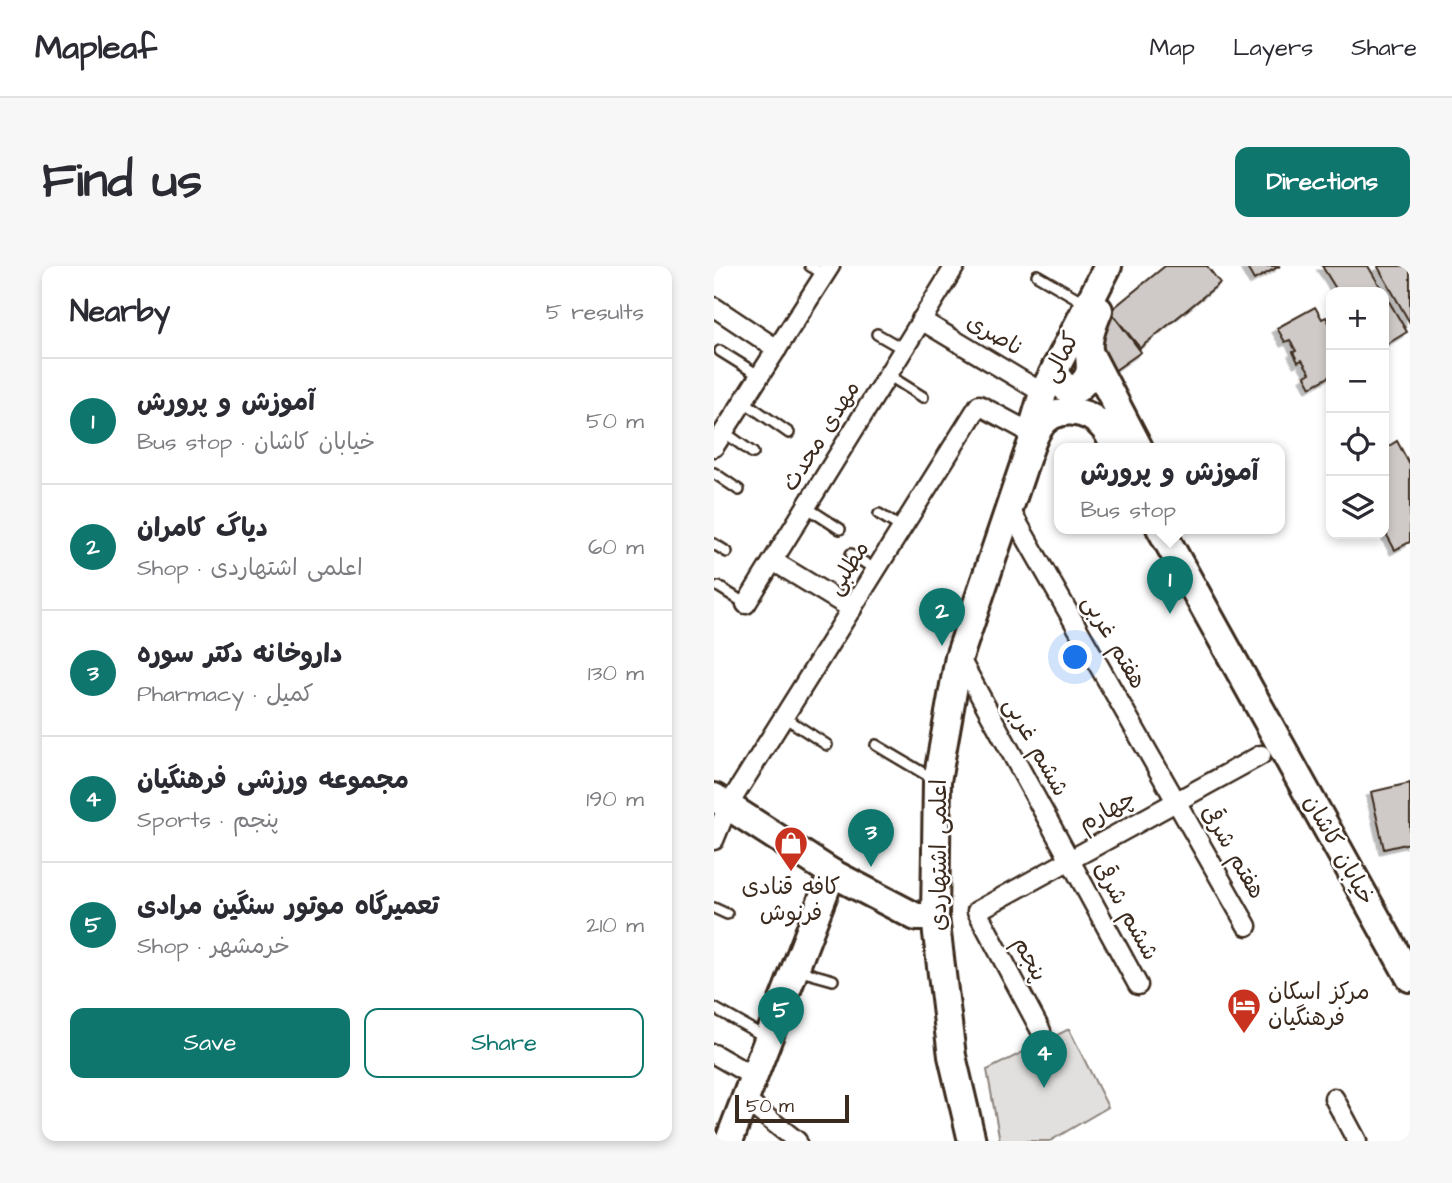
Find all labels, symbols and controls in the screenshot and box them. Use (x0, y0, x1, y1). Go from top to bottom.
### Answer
text: Mapleaf (35, 25, 157, 71)
text: Map (1150, 31, 1195, 65)
text: Layers (1233, 31, 1313, 65)
text: Share (1351, 31, 1417, 65)
button: Directions (1235, 147, 1410, 217)
text: Find us (42, 148, 202, 216)
map controls (1326, 287, 1389, 539)
button: + (1326, 287, 1389, 350)
text: Nearby (70, 291, 170, 333)
text: 5 results (546, 296, 644, 328)
street label: ناصری (961, 306, 1029, 364)
street label: کمالی (1035, 326, 1087, 388)
button: − (1326, 350, 1389, 413)
street label: مهدی محدث (774, 374, 868, 498)
text: آموزش و پرورش (137, 384, 315, 420)
text: 1 (92, 405, 94, 437)
text: 50 m (586, 405, 644, 437)
button: locate (1326, 413, 1389, 476)
text: Bus stop · خیابان کاشان (137, 426, 375, 458)
popup (1054, 443, 1285, 534)
text: آموزش و پرورش (1081, 454, 1258, 490)
button: layers (1326, 476, 1389, 539)
text: Bus stop (1081, 494, 1176, 526)
text: دیاگ کامران (137, 510, 268, 546)
text: 2 (86, 531, 100, 563)
text: 60 m (588, 531, 644, 563)
street label: مطلبی (819, 535, 877, 601)
text: Shop · اعلمی اشتهاردی (137, 552, 363, 584)
pin: 1 (1147, 556, 1193, 614)
pin: 2 (919, 588, 965, 646)
street label: هفتم غربی (1073, 589, 1154, 695)
text: داروخانه دکتر سوره (137, 636, 342, 672)
your location (1058, 640, 1092, 674)
text: 3 (87, 657, 99, 689)
text: 130 m (588, 657, 644, 689)
text: Pharmacy · کمیل (137, 678, 314, 710)
street label: ششم غربی (995, 692, 1076, 803)
text: مجموعه ورزشی فرهنگیان (137, 762, 409, 798)
street label: اعلمی اشتهاردی (923, 779, 955, 931)
street label: چهارم (1073, 782, 1142, 841)
text: 4 (85, 783, 101, 815)
text: 190 m (586, 783, 644, 815)
street label: خیابان کاشان (1296, 789, 1382, 911)
street label: هفتم شرقی (1192, 799, 1273, 905)
text: Sports · پنجم (137, 804, 279, 836)
pin: 3 (848, 809, 894, 867)
shop icon: کافه قنادی فرنوش (772, 824, 810, 873)
street label: ششم شرقی (1085, 856, 1166, 967)
place label: کافه قنادی فرنوش (742, 871, 841, 929)
text: تعمیرگاه موتور سنگین مرادی (137, 888, 439, 924)
text: 5 (85, 909, 101, 941)
text: 210 m (586, 909, 644, 941)
text: Shop · خرمشهر (137, 930, 290, 962)
street label: پنجم (1004, 931, 1055, 987)
place label: مرکز اسکان فرهنگیان (1268, 976, 1370, 1034)
hotel icon: مرکز اسکان فرهنگیان (1225, 986, 1263, 1035)
pin: 5 (758, 987, 804, 1045)
button: Save (70, 1008, 350, 1078)
button: Share (364, 1008, 644, 1078)
pin: 4 (1021, 1030, 1067, 1088)
scale bar (735, 1092, 849, 1124)
text: 50 m (746, 1093, 794, 1120)

